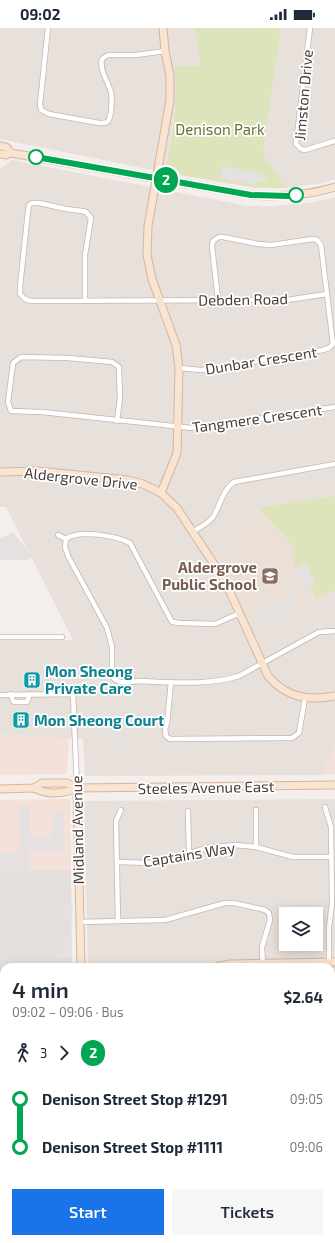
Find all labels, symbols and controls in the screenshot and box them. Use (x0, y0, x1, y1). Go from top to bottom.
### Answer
text: 09:02 (20, 5, 60, 23)
street label: Jimston Drive (290, 49, 316, 141)
park label: Denison Park (175, 120, 265, 138)
unlabelled marker (28, 149, 44, 165)
line badge: 2 (153, 167, 179, 193)
text: 2 (162, 171, 170, 188)
unlabelled marker (288, 187, 304, 203)
street label: Debden Road (198, 289, 288, 309)
street label: Dunbar Crescent (204, 342, 318, 378)
street label: Tangmere Crescent (191, 400, 323, 436)
street label: Aldergrove Drive (23, 463, 139, 493)
place label: Aldergrove Public School (162, 558, 257, 593)
school or university icon: Aldergrove Public School (260, 566, 280, 586)
place label: Mon Sheong Private Care (45, 662, 133, 697)
building icon: Mon Sheong Private Care (22, 670, 42, 690)
building icon: Mon Sheong Court (11, 710, 31, 730)
place label: Mon Sheong Court (34, 711, 164, 729)
street label: Midland Avenue (67, 775, 87, 885)
street label: Steeles Avenue East (137, 777, 275, 797)
street label: Captains Way (142, 838, 236, 870)
map controls (279, 907, 323, 951)
button: layers (279, 907, 323, 951)
text: 4 min (12, 976, 69, 1002)
text: $2.64 (284, 988, 323, 1006)
text: 09:02 – 09:06 · Bus (12, 1004, 124, 1020)
icon: walk (12, 1042, 34, 1064)
icon: forward (53, 1042, 75, 1064)
text: 2 (89, 1044, 97, 1061)
text: 3 (40, 1045, 47, 1061)
text: Denison Street Stop #1291 (42, 1090, 228, 1108)
text: 09:05 (290, 1091, 323, 1107)
text: Denison Street Stop #1111 (42, 1138, 223, 1156)
text: 09:06 (289, 1139, 323, 1155)
button: Start (12, 1189, 164, 1235)
button: Tickets (172, 1189, 323, 1235)

